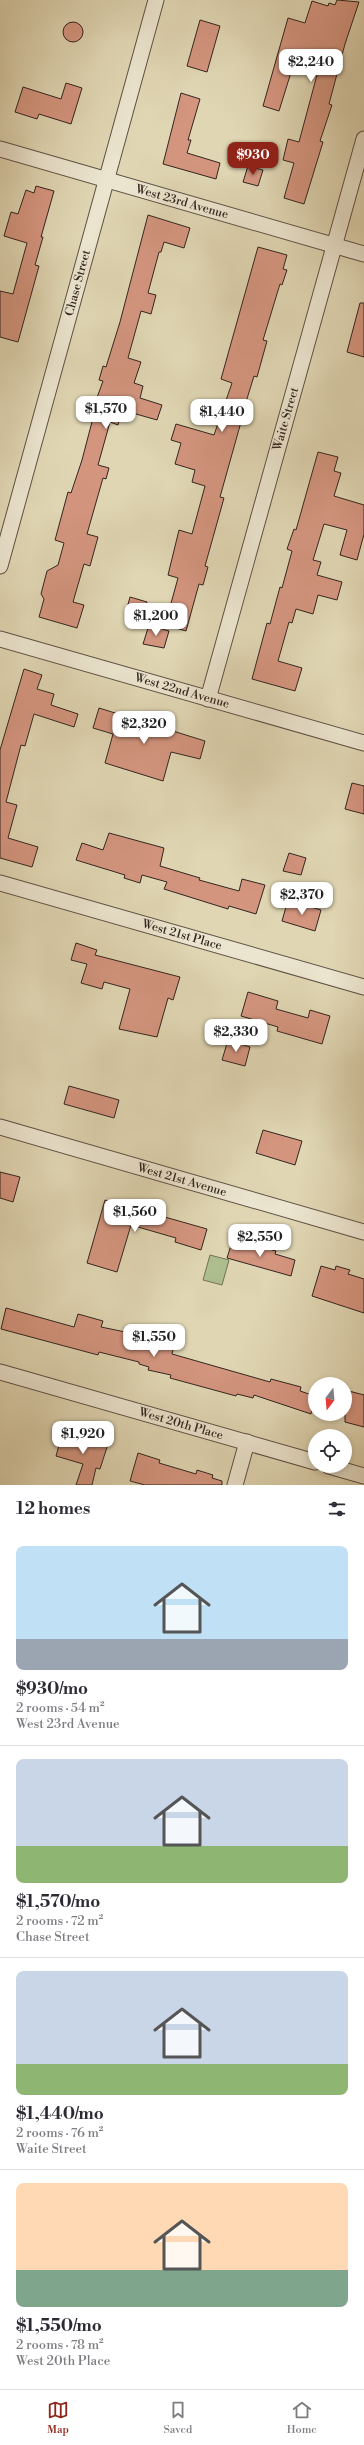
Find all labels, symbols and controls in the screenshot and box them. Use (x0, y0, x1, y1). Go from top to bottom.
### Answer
pin: $2,240 (278, 49, 344, 83)
text: $2,240 (288, 54, 334, 70)
pin: $930 (229, 142, 277, 176)
text: $930 (236, 147, 270, 163)
street label: West 23rd Avenue (133, 181, 230, 222)
street label: Chase Street (62, 248, 94, 318)
street label: Waite Street (270, 385, 302, 453)
pin: $1,570 (73, 396, 139, 430)
pin: $1,440 (189, 399, 255, 433)
text: $1,570 (85, 401, 127, 417)
text: $1,440 (199, 404, 245, 420)
pin: $1,200 (123, 603, 189, 637)
text: $1,200 (133, 608, 179, 624)
street label: West 22nd Avenue (132, 670, 231, 712)
pin: $2,320 (111, 711, 177, 745)
text: $2,320 (121, 716, 167, 732)
pin: $2,370 (269, 882, 335, 916)
text: $2,370 (280, 887, 324, 903)
street label: West 21st Place (139, 916, 224, 954)
pin: $2,330 (203, 1019, 269, 1053)
text: $2,330 (214, 1024, 258, 1040)
street label: West 21st Avenue (135, 1160, 228, 1200)
pin: $1,560 (102, 1199, 168, 1233)
text: $1,560 (113, 1204, 157, 1220)
pin: $2,550 (227, 1224, 293, 1258)
text: $2,550 (237, 1229, 283, 1245)
pin: $1,550 (121, 1324, 187, 1358)
text: $1,550 (132, 1329, 176, 1345)
north arrow (308, 1377, 352, 1421)
map controls (308, 1377, 352, 1473)
street label: West 20th Place (136, 1405, 225, 1443)
pin: $1,920 (50, 1421, 116, 1455)
text: $1,920 (61, 1426, 105, 1442)
button: locate (308, 1429, 352, 1473)
text: 12 homes (16, 1498, 90, 1520)
icon: filters (326, 1498, 348, 1520)
icon: home (146, 1572, 218, 1644)
text: $930/mo (16, 1678, 88, 1700)
text: 2 rooms · 54 m² (16, 1700, 105, 1716)
text: West 23rd Avenue (16, 1716, 120, 1732)
icon: home (146, 1785, 218, 1857)
text: $1,570/mo (16, 1891, 100, 1913)
text: 2 rooms · 72 m² (16, 1913, 103, 1929)
text: Chase Street (16, 1929, 90, 1945)
icon: home (146, 1997, 218, 2069)
text: $1,440/mo (16, 2103, 104, 2125)
text: 2 rooms · 76 m² (16, 2125, 103, 2141)
text: Waite Street (16, 2141, 87, 2157)
icon: home (146, 2209, 218, 2281)
text: $1,550/mo (16, 2315, 102, 2337)
text: 2 rooms · 78 m² (16, 2337, 104, 2353)
text: West 20th Place (16, 2353, 110, 2369)
tab: Map (47, 2399, 69, 2437)
tab: Saved (163, 2399, 192, 2437)
tab: Home (287, 2399, 317, 2437)

